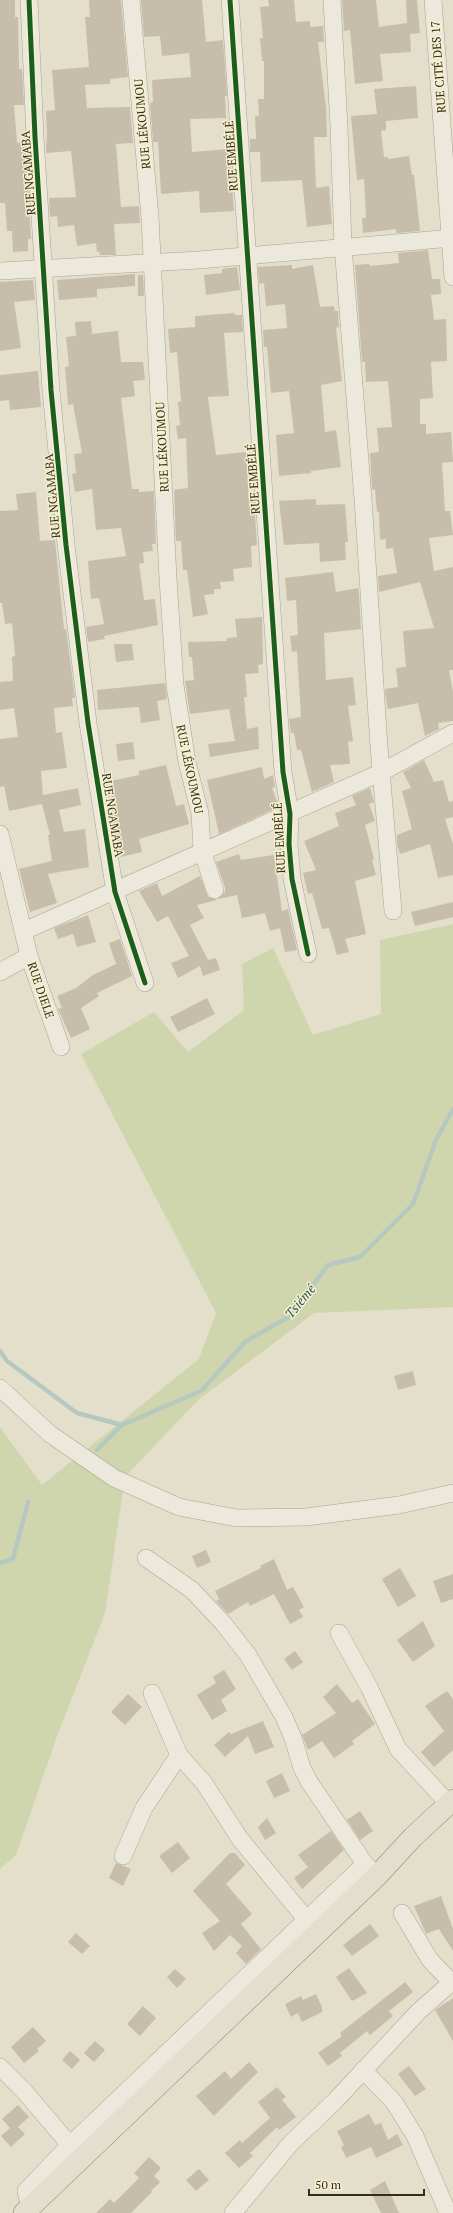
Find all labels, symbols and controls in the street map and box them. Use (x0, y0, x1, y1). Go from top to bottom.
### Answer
street label: RUE CITÉ DES 17 (427, 20, 449, 114)
street label: RUE LÉKOUMOU (131, 78, 153, 170)
street label: RUE EMBÉLÉ (221, 120, 241, 192)
street label: RUE NGAMABA (17, 129, 38, 216)
street label: RUE LÉKOUMOU (152, 401, 172, 493)
street label: RUE EMBÉLÉ (243, 443, 263, 515)
street label: RUE NGAMABA (41, 452, 63, 539)
street label: RUE LÉKOUMOU (173, 723, 207, 815)
street label: RUE NGAMABA (99, 772, 127, 859)
street label: RUE EMBÉLÉ (270, 802, 288, 874)
street label: RUE DIELE (24, 960, 58, 1020)
water label: Tsiémé (281, 1279, 320, 1322)
scale bar (309, 2171, 424, 2197)
text: 50 m (315, 2177, 342, 2192)

